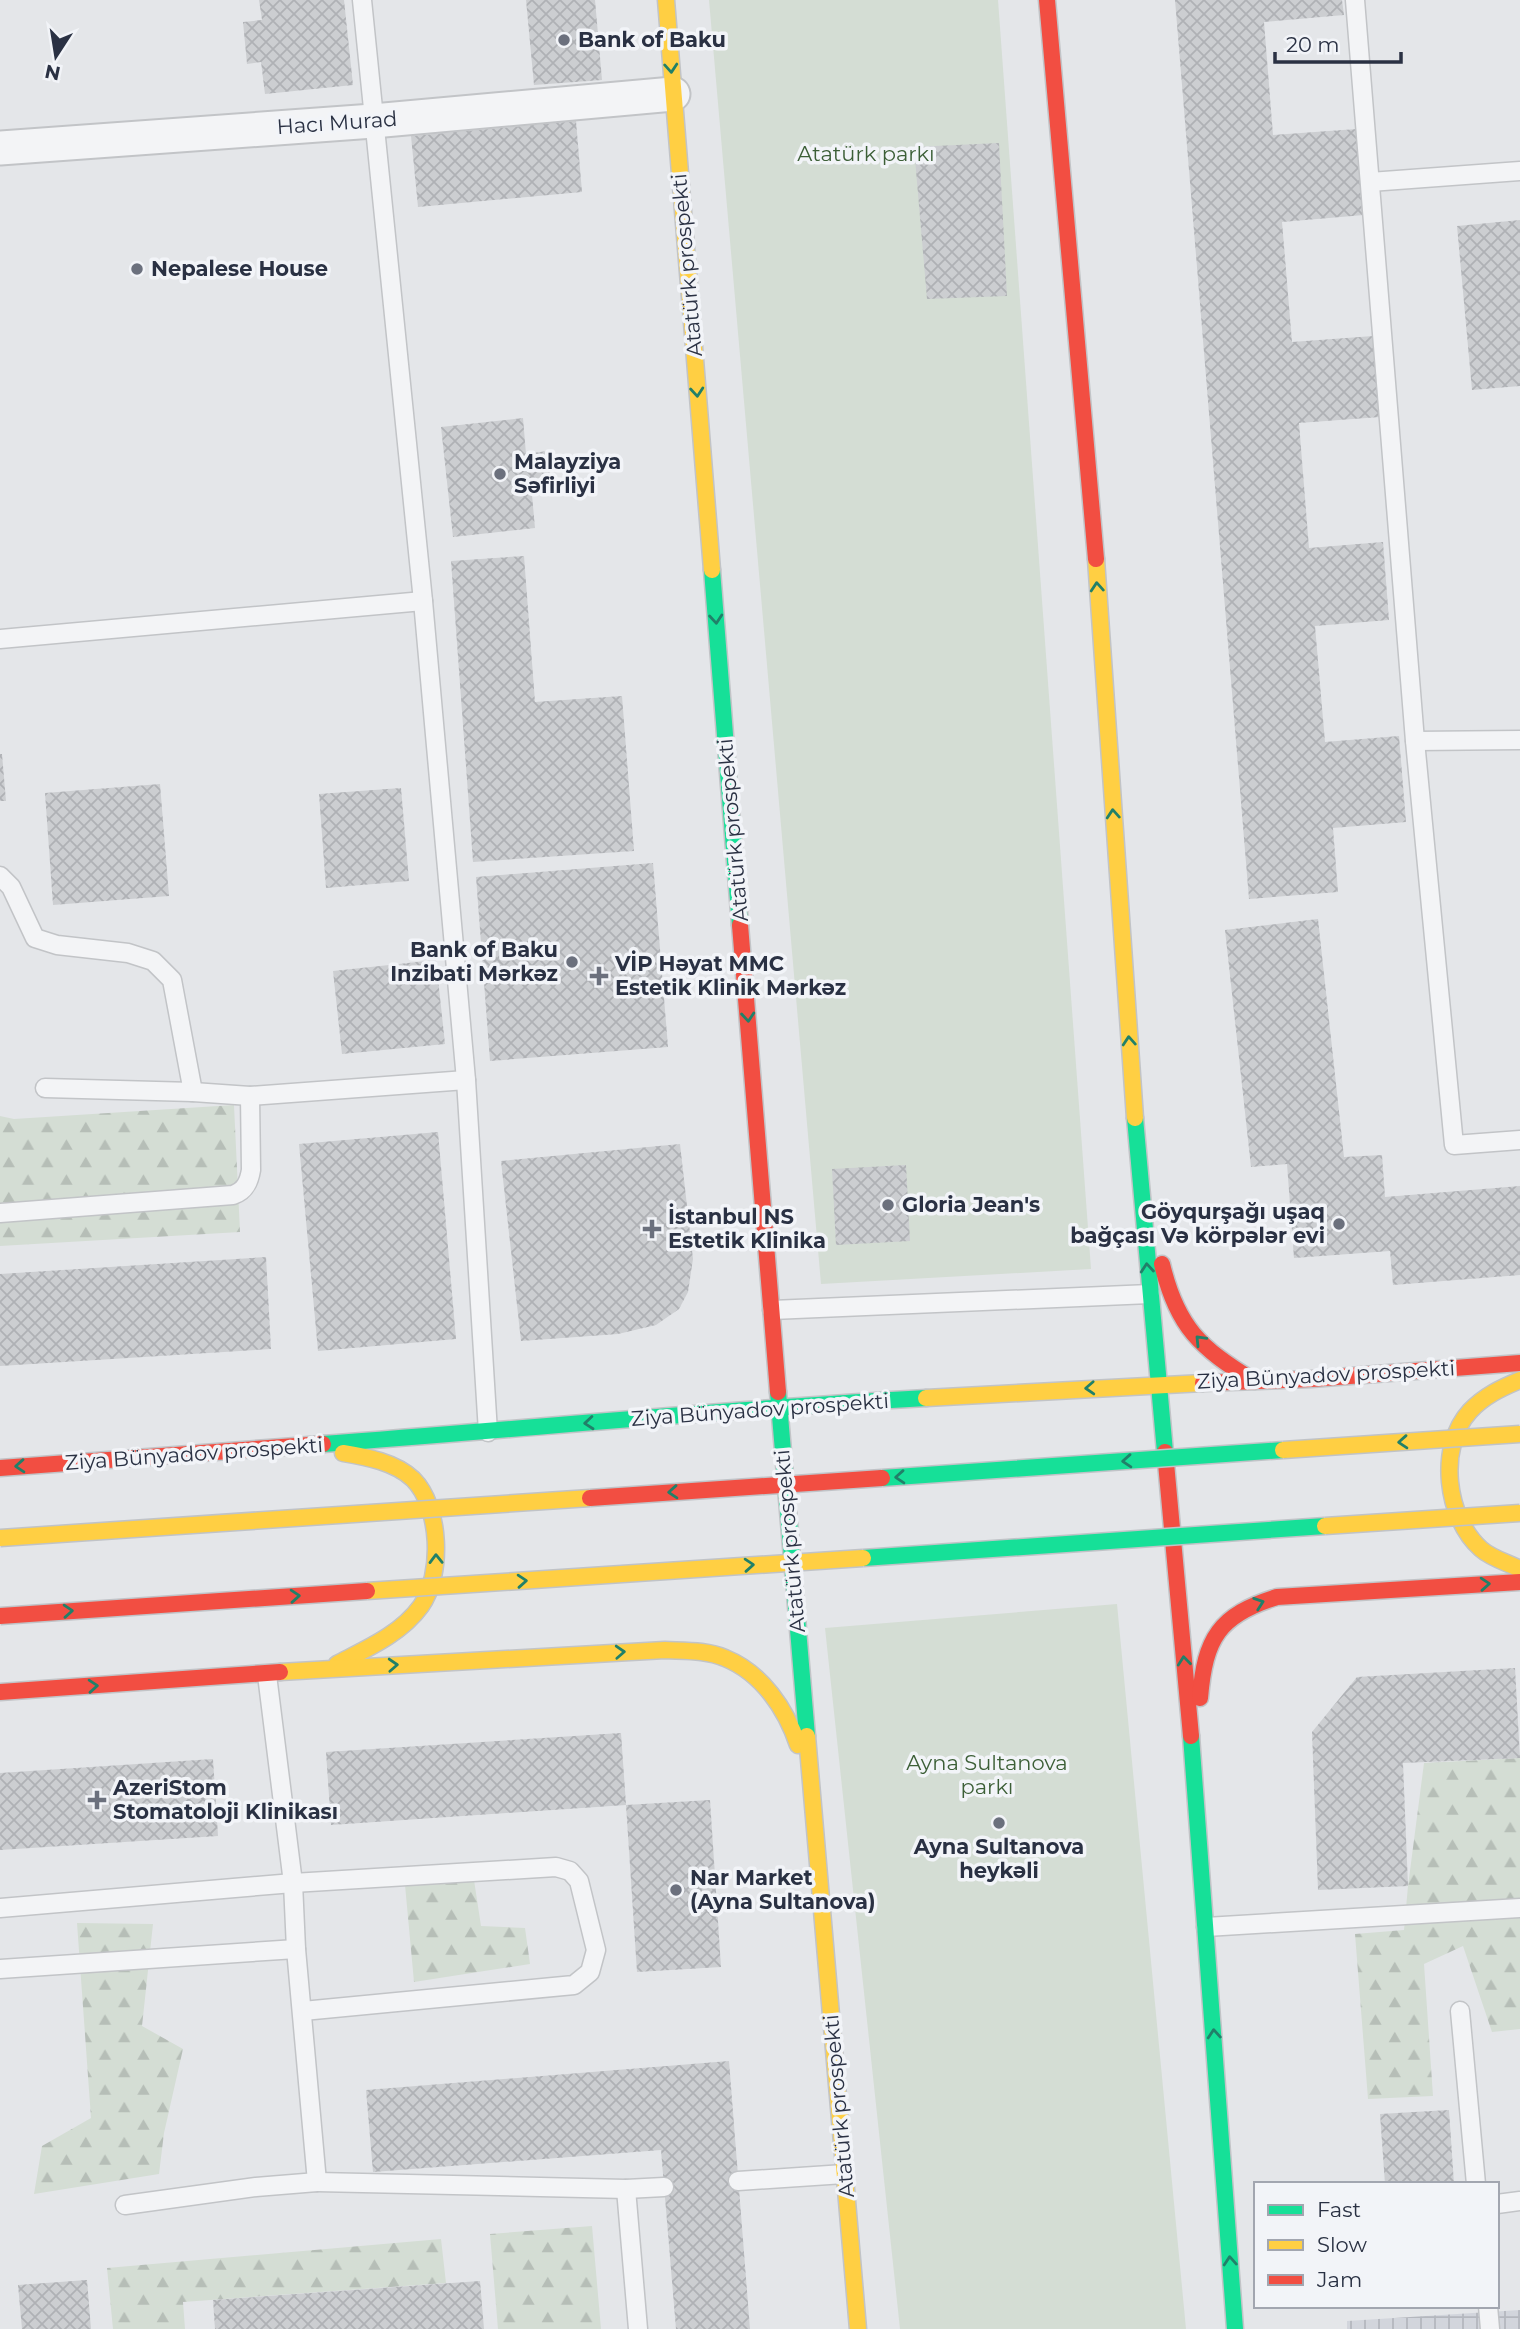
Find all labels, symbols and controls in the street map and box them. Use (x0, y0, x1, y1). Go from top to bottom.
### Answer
north arrow (21, 21, 91, 91)
scale bar (1275, 21, 1401, 65)
place label: Bank of Baku (578, 27, 726, 52)
marker: Bank of Baku (556, 32, 572, 48)
text: 20 m (1286, 32, 1340, 57)
text: N (43, 59, 62, 85)
one-way arrow (663, 63, 678, 74)
street label: Hacı Murad (276, 106, 398, 139)
park label: Atatürk parkı (797, 141, 935, 166)
street label: Atatürk prospekti (666, 172, 707, 358)
place label: Nepalese House (151, 256, 328, 281)
marker: Nepalese House (129, 261, 145, 277)
one-way arrow (689, 387, 704, 398)
place label: Malayziya Səfirliyi (514, 449, 621, 498)
marker: Malayziya Səfirliyi (492, 466, 508, 482)
one-way arrow (1090, 582, 1105, 593)
one-way arrow (708, 614, 723, 625)
street label: Atatürk prospekti (712, 737, 753, 923)
one-way arrow (1106, 809, 1121, 820)
place label: Bank of Baku Inzibati Mərkəz (390, 937, 558, 986)
place label: VİP Həyat MMC Estetik Klinik Mərkəz (614, 950, 846, 1000)
marker: Bank of Baku Inzibati Mərkəz (564, 954, 580, 970)
marker: VİP Həyat MMC Estetik Klinik Mərkəz (589, 966, 609, 986)
one-way arrow (740, 1012, 755, 1023)
one-way arrow (1122, 1035, 1137, 1046)
place label: Gloria Jean's (902, 1192, 1040, 1217)
marker: Gloria Jean's (880, 1197, 896, 1213)
place label: Göyqurşağı uşaq bağçası Və körpələr evi (1070, 1199, 1325, 1248)
place label: İstanbul NS Estetik Klinika (668, 1203, 826, 1253)
marker: Göyqurşağı uşaq bağçası Və körpələr evi (1331, 1216, 1347, 1232)
marker: İstanbul NS Estetik Klinika (642, 1219, 662, 1239)
one-way arrow (1140, 1262, 1155, 1273)
one-way arrow (1195, 1336, 1208, 1349)
street label: Ziya Bünyadov prospekti (1196, 1355, 1456, 1394)
one-way arrow (1084, 1381, 1095, 1396)
street label: Ziya Bünyadov prospekti (630, 1388, 890, 1431)
one-way arrow (583, 1415, 594, 1430)
street label: Ziya Bünyadov prospekti (64, 1432, 324, 1475)
one-way arrow (1397, 1435, 1408, 1450)
street label: Atatürk prospekti (769, 1448, 810, 1634)
one-way arrow (1121, 1453, 1132, 1468)
one-way arrow (14, 1458, 25, 1473)
one-way arrow (894, 1469, 905, 1484)
one-way arrow (667, 1484, 678, 1499)
one-way arrow (428, 1553, 443, 1564)
one-way arrow (744, 1558, 755, 1573)
one-way arrow (517, 1573, 528, 1588)
one-way arrow (1480, 1577, 1491, 1592)
one-way arrow (290, 1589, 301, 1604)
one-way arrow (1253, 1597, 1265, 1611)
one-way arrow (63, 1604, 74, 1619)
one-way arrow (615, 1645, 626, 1660)
one-way arrow (1177, 1655, 1192, 1666)
one-way arrow (388, 1658, 399, 1673)
one-way arrow (87, 1679, 98, 1694)
park label: Ayna Sultanova parkı (906, 1750, 1068, 1799)
place label: AzeriStom Stomatoloji Klinikası (112, 1775, 338, 1824)
marker: AzeriStom Stomatoloji Klinikası (87, 1790, 107, 1810)
marker: Ayna Sultanova heykəli (991, 1815, 1007, 1831)
place label: Ayna Sultanova heykəli (913, 1834, 1084, 1883)
place label: Nar Market (Ayna Sultanova) (690, 1865, 875, 1914)
marker: Nar Market (Ayna Sultanova) (668, 1882, 684, 1898)
street label: Atatürk prospekti (818, 2013, 859, 2199)
one-way arrow (1207, 2028, 1222, 2039)
legend (1254, 2182, 1499, 2308)
text: Fast (1317, 2197, 1361, 2222)
text: Slow (1317, 2232, 1367, 2257)
one-way arrow (1223, 2255, 1238, 2266)
text: Jam (1316, 2267, 1362, 2292)

